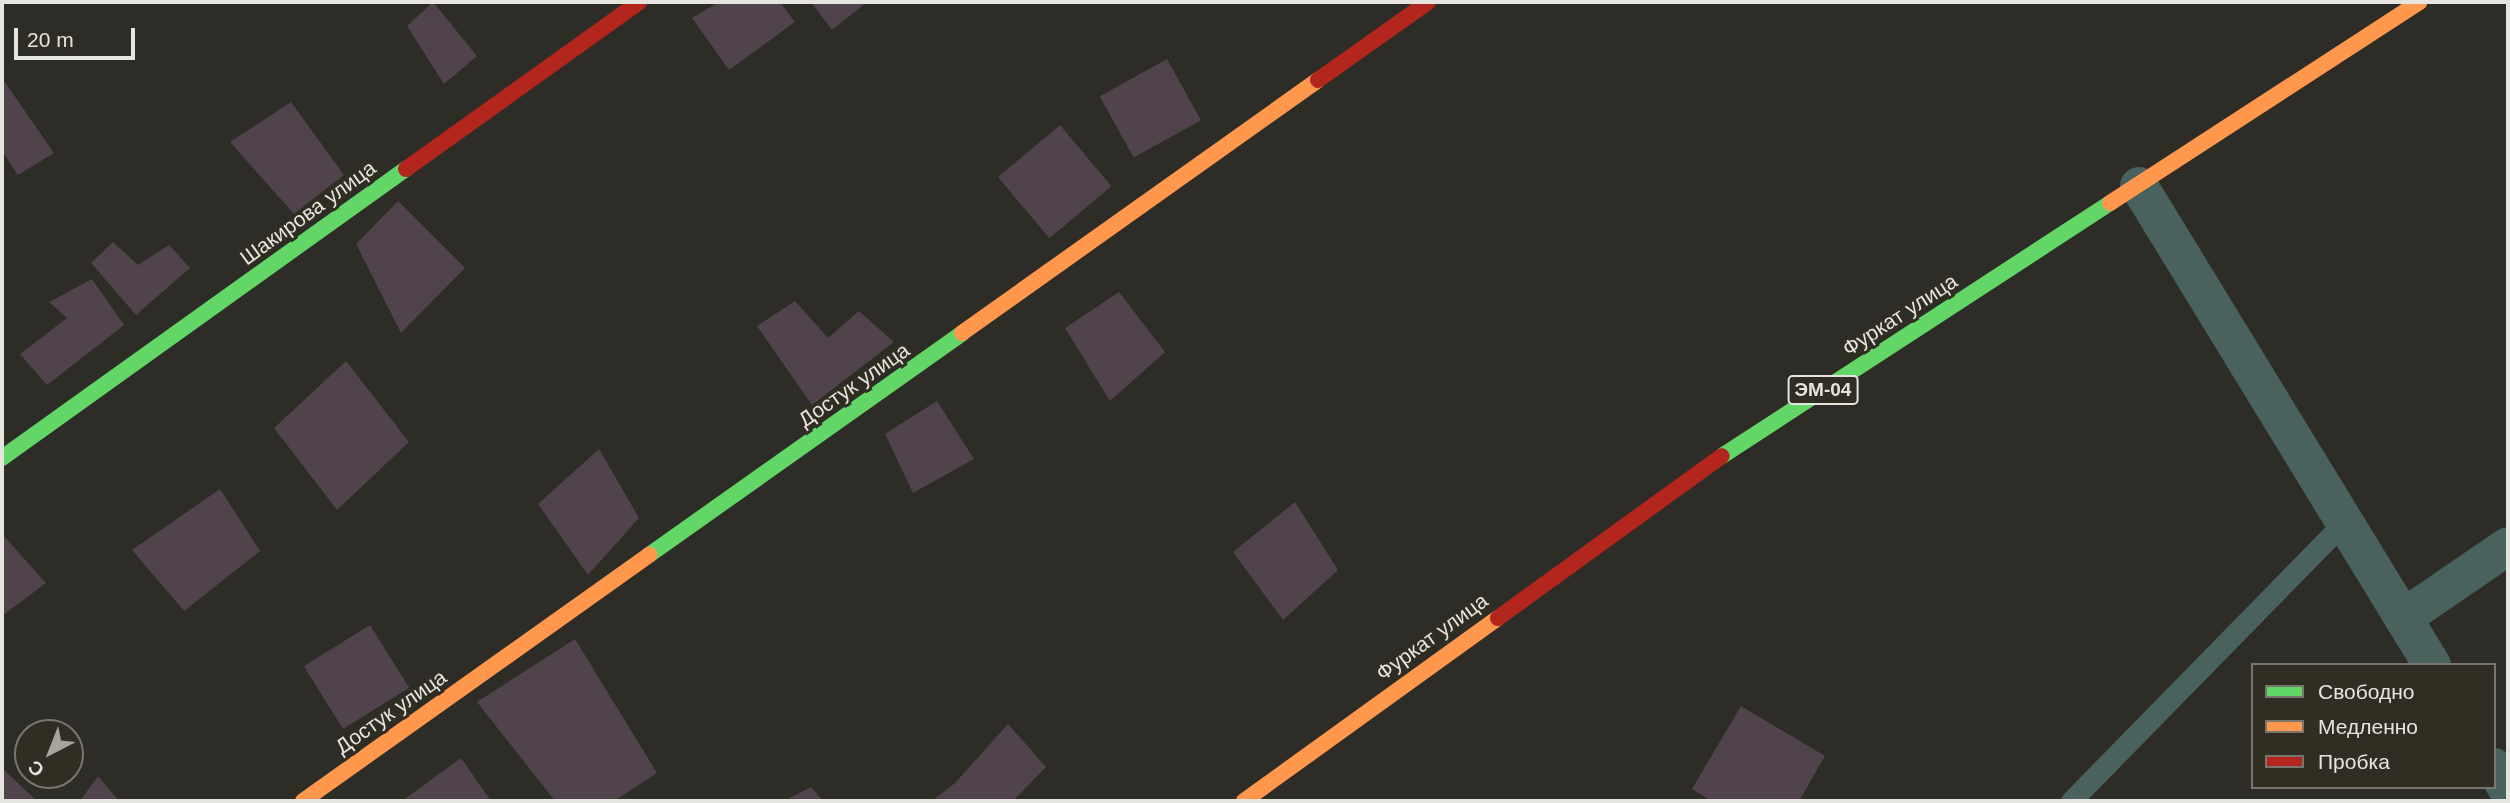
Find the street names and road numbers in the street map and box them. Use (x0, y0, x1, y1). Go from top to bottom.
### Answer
street label: Шакирова улица (235, 155, 381, 271)
street label: Фуркат улица (1838, 268, 1962, 362)
street label: Достук улица (794, 337, 914, 433)
road number: ЭМ-04 (1786, 374, 1860, 406)
street label: Фуркат улица (1371, 588, 1493, 686)
street label: Достук улица (331, 664, 451, 760)

